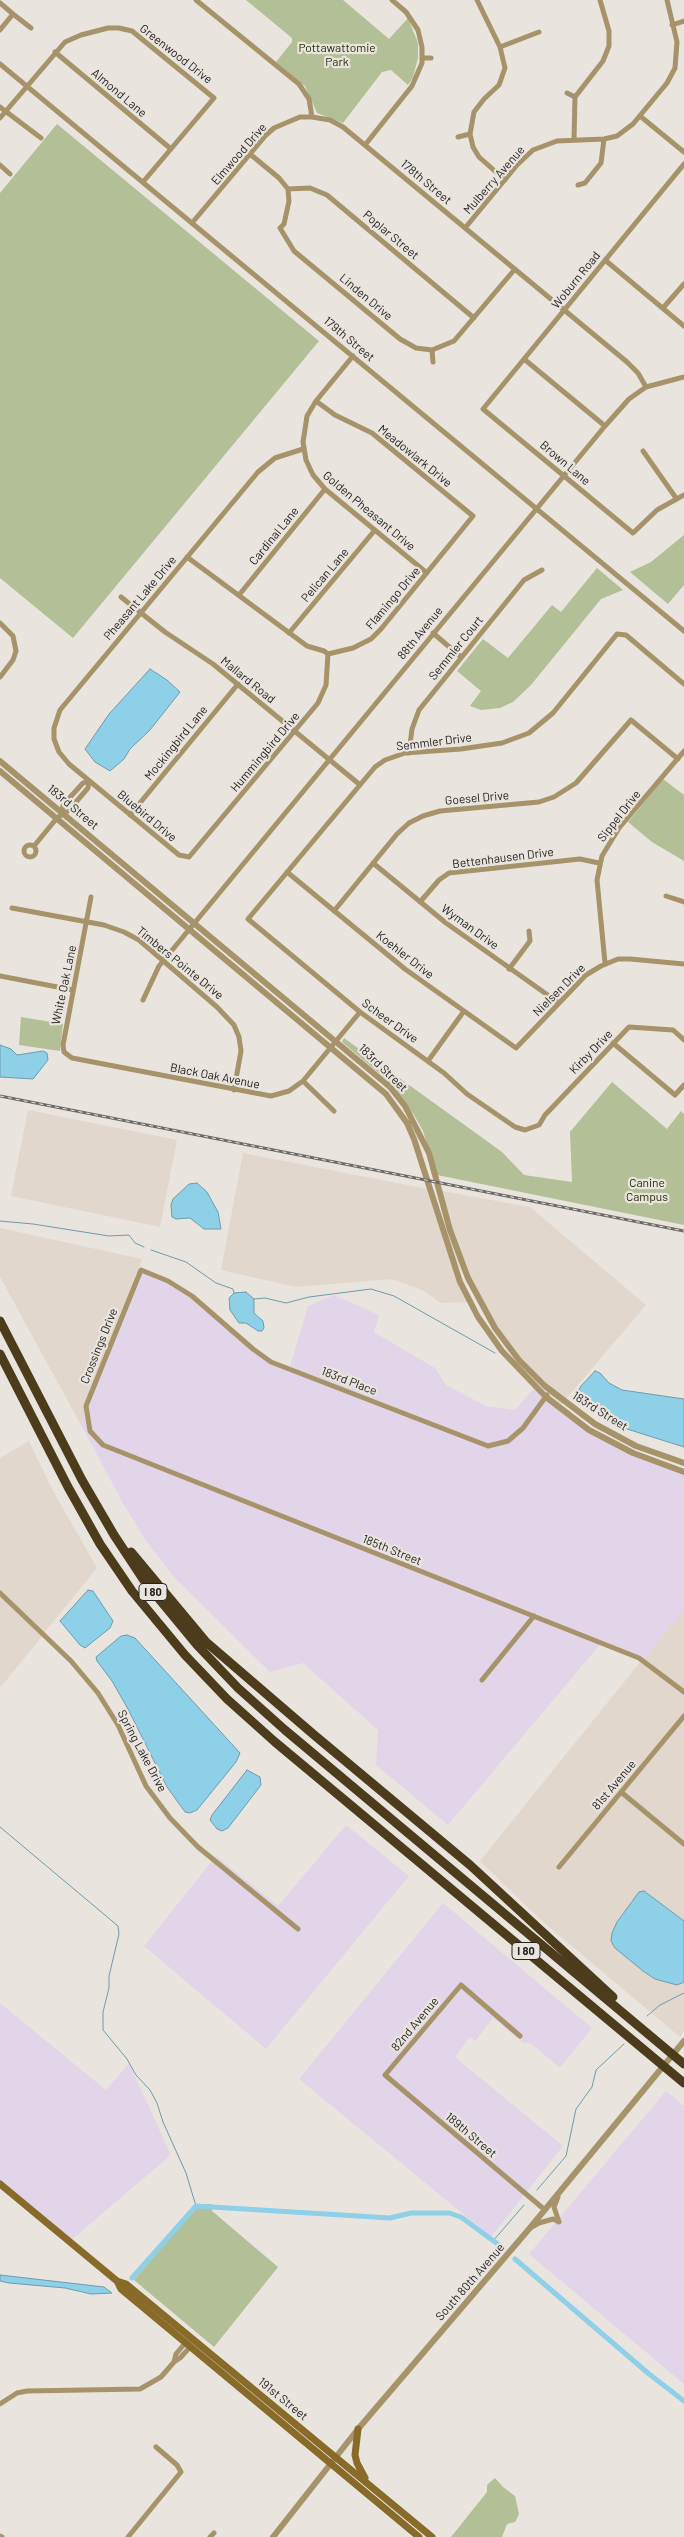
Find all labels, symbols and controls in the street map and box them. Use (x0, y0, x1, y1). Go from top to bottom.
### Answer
street label: Greenwood Drive (137, 21, 215, 87)
park label: Pottawattomie Park (298, 41, 376, 69)
street label: Almond Lane (89, 66, 149, 120)
street label: Elmwood Drive (208, 120, 270, 188)
street label: Mulberry Avenue (460, 143, 528, 217)
street label: 178th Street (398, 157, 454, 207)
street label: Poplar Street (360, 207, 422, 263)
street label: Woburn Road (549, 249, 603, 311)
street label: Linden Drive (337, 271, 395, 323)
street label: 179th Street (321, 314, 377, 364)
street label: Meadowlark Drive (375, 422, 455, 490)
street label: Brown Lane (537, 438, 593, 488)
street label: Golden Pheasant Drive (320, 468, 418, 554)
street label: Cardinal Lane (246, 504, 302, 568)
street label: Pelican Lane (298, 545, 352, 605)
street label: Pheasant Lake Drive (101, 553, 179, 643)
street label: Flamingo Drive (363, 564, 423, 632)
street label: 88th Avenue (394, 604, 446, 662)
street label: Semmler Court (426, 613, 486, 683)
street label: Mallard Road (218, 654, 278, 706)
street label: Mockingbird Lane (141, 703, 211, 783)
street label: Hummingbird Drive (227, 709, 303, 795)
street label: Semmler Drive (395, 730, 473, 754)
street label: 183rd Street (44, 781, 102, 833)
street label: Bluebird Drive (115, 787, 179, 845)
street label: Sippel Drive (594, 787, 644, 845)
street label: Goesel Drive (444, 788, 510, 808)
street label: Bettenhausen Drive (451, 845, 555, 871)
street label: Wyman Drive (438, 901, 502, 953)
street label: Timbers Pointe Drive (134, 924, 226, 1002)
street label: Koehler Drive (373, 928, 437, 982)
street label: White Oak Lane (49, 944, 79, 1026)
street label: Nielsen Drive (530, 961, 588, 1019)
street label: Scheer Drive (359, 996, 421, 1046)
street label: Kirby Drive (566, 1027, 616, 1077)
street label: 183rd Street (355, 1041, 411, 1095)
street label: Black Oak Avenue (169, 1060, 261, 1092)
park label: Canine Campus (626, 1176, 668, 1204)
street label: Crossings Drive (77, 1306, 121, 1386)
street label: 183rd Place (319, 1364, 379, 1398)
street label: 183rd Street (570, 1388, 630, 1434)
street label: 185th Street (360, 1532, 424, 1568)
road number: I 80 (139, 1584, 167, 1600)
street label: Spring Lake Drive (114, 1708, 170, 1794)
street label: 81st Avenue (589, 1757, 639, 1813)
road number: I 80 (512, 1942, 540, 1960)
street label: 82nd Avenue (388, 1994, 442, 2054)
street label: 189th Street (442, 2109, 500, 2161)
street label: South 80th Avenue (433, 2240, 507, 2324)
street label: 191st Street (255, 2375, 311, 2423)

